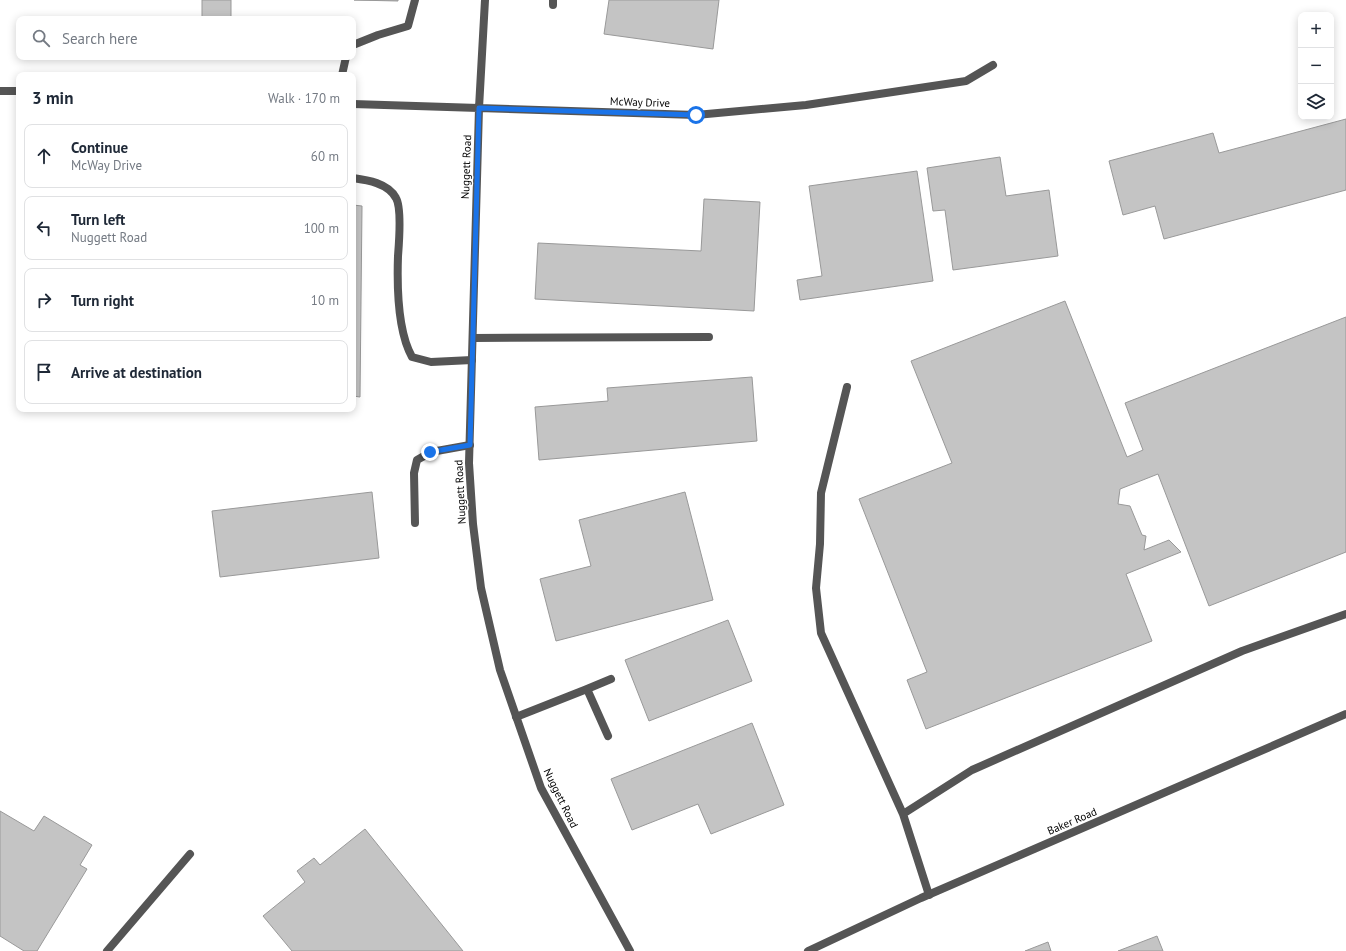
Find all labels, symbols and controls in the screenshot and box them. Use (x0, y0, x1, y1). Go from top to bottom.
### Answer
map controls (1298, 12, 1334, 120)
button: + (1298, 12, 1334, 48)
search box (16, 16, 356, 60)
icon: search (30, 27, 52, 49)
text: Search here (62, 29, 138, 48)
button: − (1298, 48, 1334, 84)
button: layers (1298, 84, 1334, 120)
text: 3 min (32, 87, 73, 109)
text: Walk · 170 m (268, 90, 340, 107)
street label: McWay Drive (610, 94, 671, 110)
route start (687, 106, 705, 124)
street label: Nuggett Road (458, 134, 474, 199)
text: Continue (71, 138, 128, 157)
icon: ahead (33, 145, 55, 167)
text: 60 m (311, 148, 339, 165)
text: McWay Drive (71, 157, 142, 174)
text: Turn left (71, 210, 125, 229)
icon: left (33, 217, 55, 239)
text: 100 m (304, 220, 339, 237)
text: Nuggett Road (71, 229, 147, 246)
icon: right (33, 289, 55, 311)
text: Turn right (71, 291, 134, 310)
text: 10 m (311, 292, 339, 309)
icon: arrive (33, 361, 55, 383)
text: Arrive at destination (71, 363, 202, 382)
route end (421, 443, 439, 461)
street label: Nuggett Road (451, 459, 469, 525)
street label: Nuggett Road (541, 766, 581, 830)
street label: Baker Road (1045, 804, 1099, 838)

